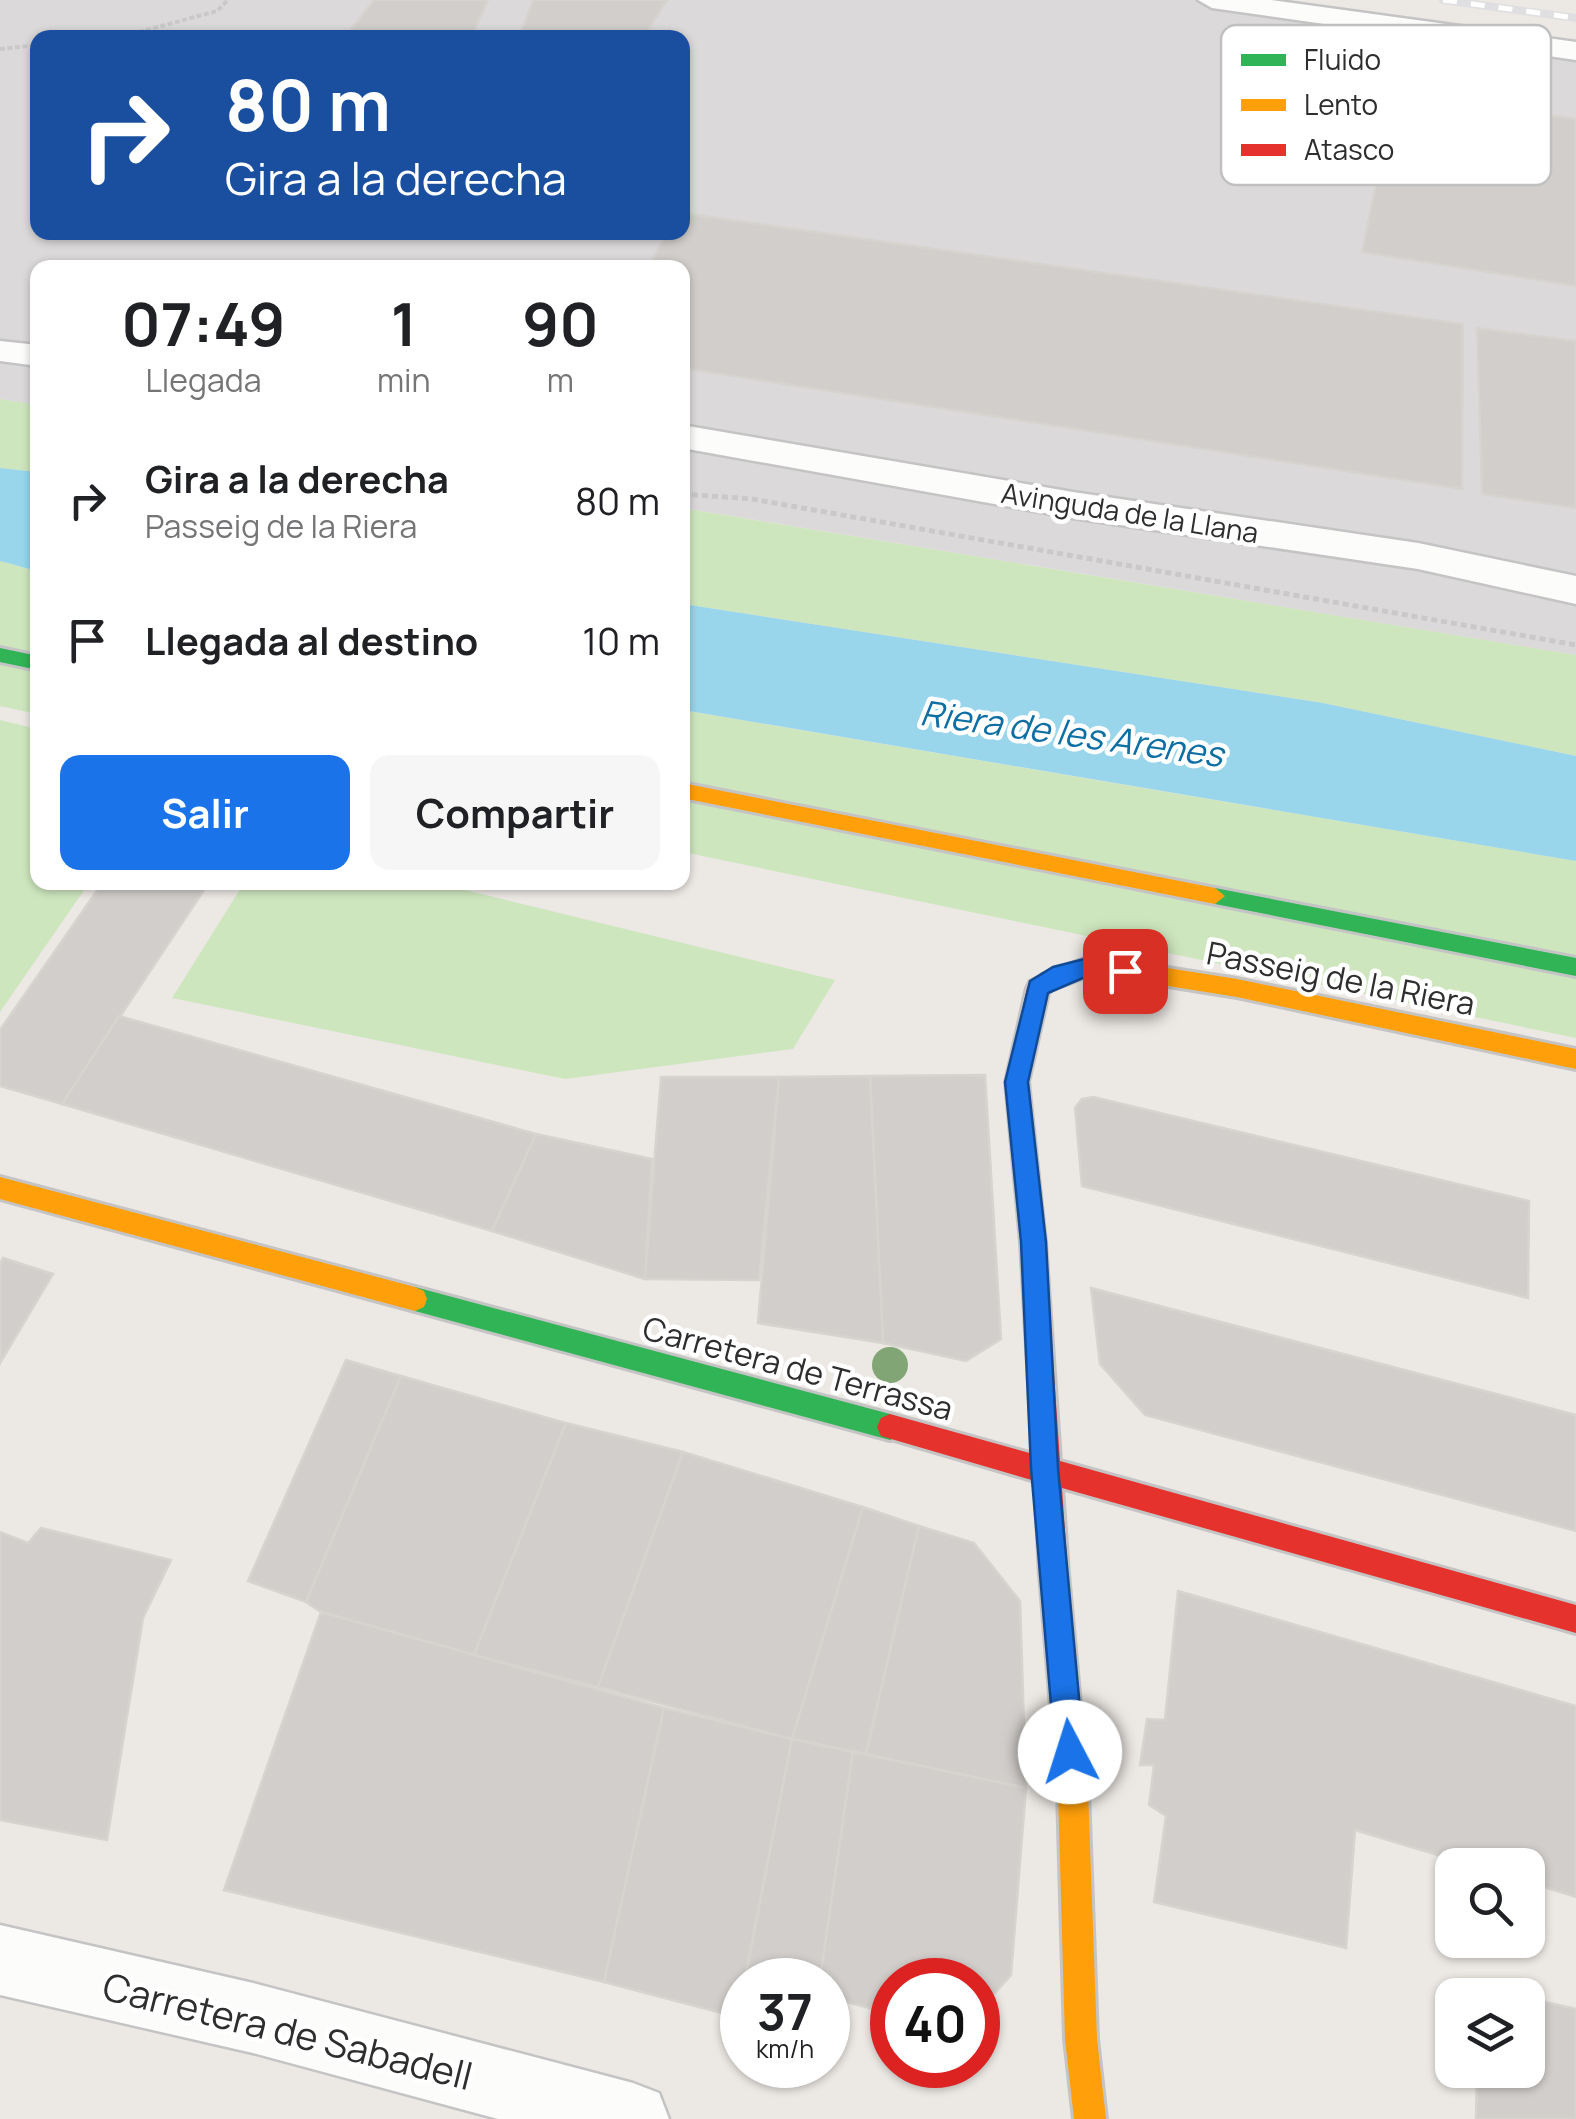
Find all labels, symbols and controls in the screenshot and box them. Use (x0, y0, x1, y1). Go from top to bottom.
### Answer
legend (1221, 25, 1551, 185)
text: Fluido (1304, 40, 1381, 78)
text: 80 m (225, 56, 391, 152)
icon: right (60, 70, 190, 200)
text: Lento (1304, 85, 1378, 123)
text: Atasco (1304, 130, 1394, 168)
text: Gira a la derecha (225, 147, 567, 209)
text: 07:49 (121, 282, 286, 364)
text: 1 (391, 282, 417, 364)
text: 90 (522, 282, 599, 364)
text: Llegada (146, 358, 261, 402)
text: min (377, 358, 431, 402)
text: m (547, 358, 574, 402)
text: Gira a la derecha (145, 452, 449, 504)
icon: right (60, 473, 115, 528)
street label: Avinguda de la Llana (999, 473, 1261, 551)
text: 80 m (575, 474, 660, 526)
text: Passeig de la Riera (145, 504, 417, 548)
icon: arrive (60, 613, 115, 668)
text: Llegada al destino (145, 614, 478, 666)
text: 10 m (582, 614, 660, 666)
water label: Riera de les Arenes (918, 688, 1229, 778)
button: Salir (60, 755, 350, 870)
button: Compartir (370, 755, 660, 870)
pin (1083, 929, 1168, 1014)
street label: Passeig de la Riera (1203, 930, 1479, 1026)
icon: arrive (1098, 944, 1153, 999)
street label: Carretera de Terrassa (638, 1305, 958, 1431)
position arrow (1018, 1700, 1122, 1804)
map controls (1435, 1848, 1545, 2088)
button: search (1435, 1848, 1545, 1958)
speed limit sign: 40 (870, 1958, 1000, 2088)
street label: Carretera de Sabadell (98, 1959, 478, 2101)
text: 37 (757, 1977, 813, 2045)
button: layers (1435, 1978, 1545, 2088)
text: km/h (756, 2031, 814, 2066)

